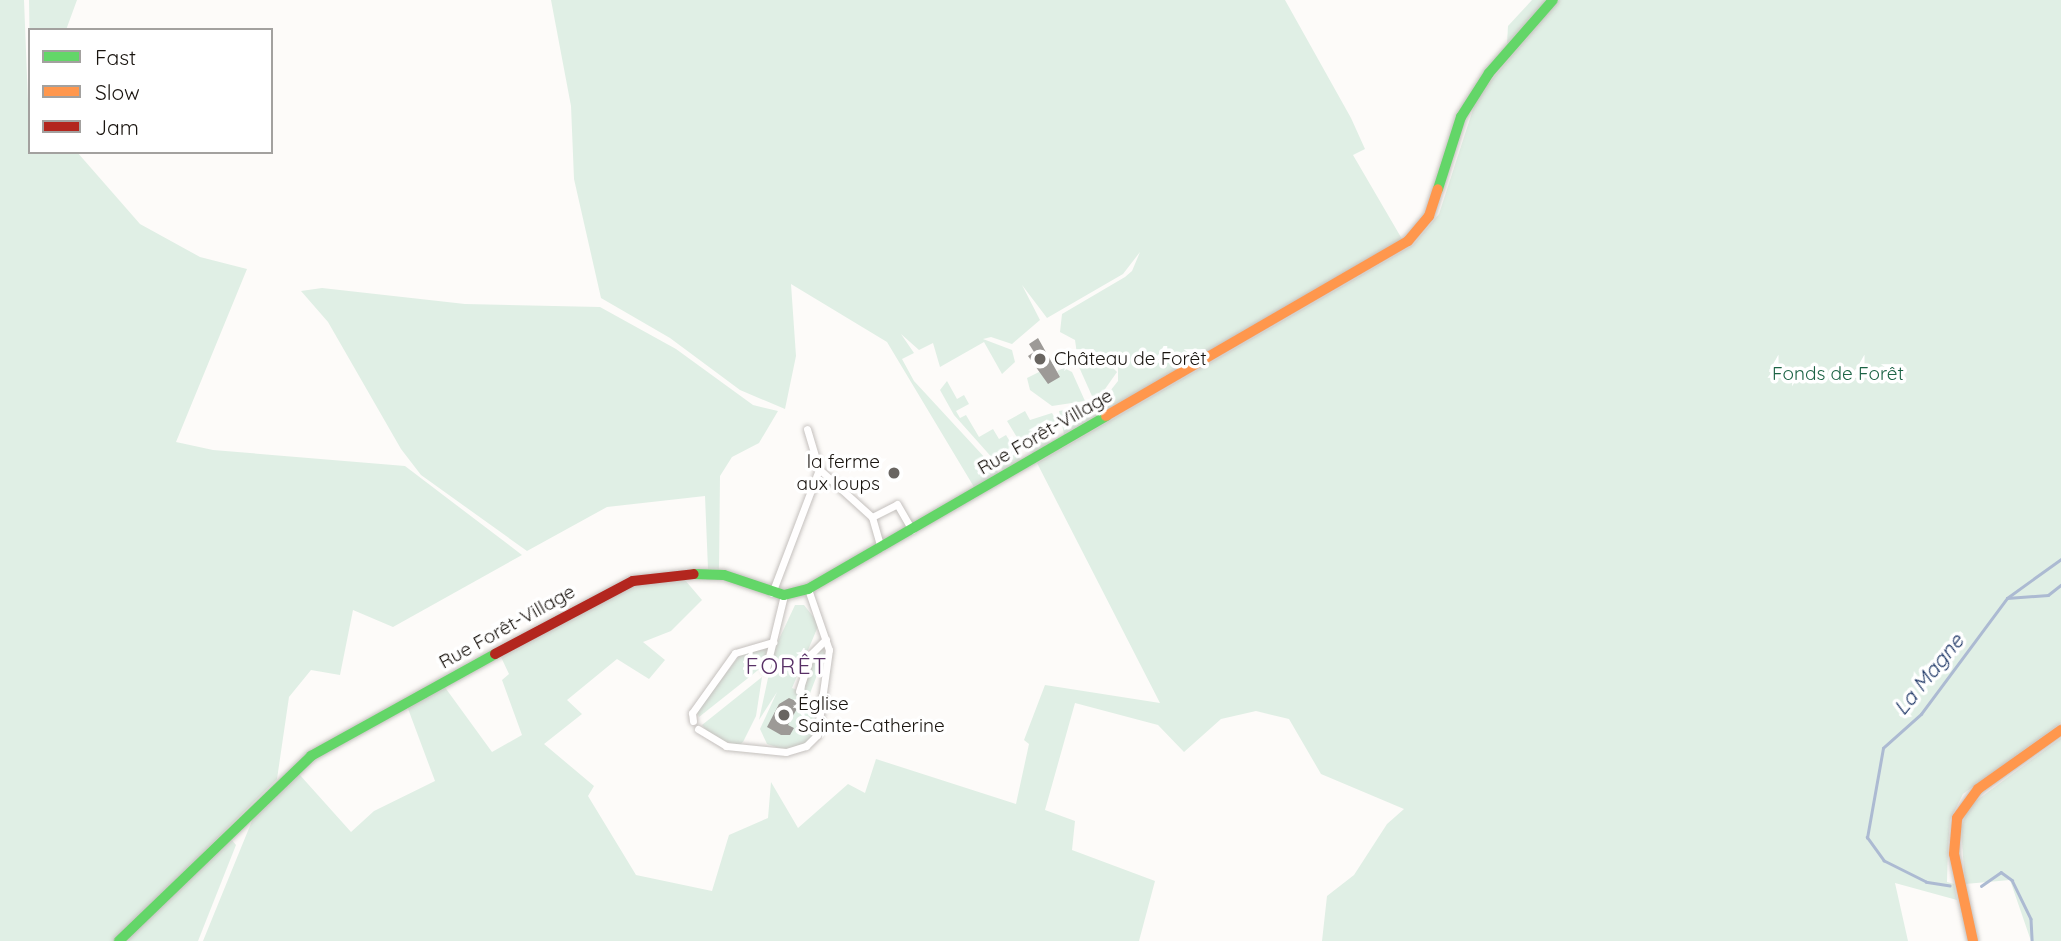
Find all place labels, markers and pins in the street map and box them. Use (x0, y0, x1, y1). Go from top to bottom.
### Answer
place label: Château de Forêt (1054, 348, 1207, 370)
marker: Château de Forêt (1032, 351, 1048, 367)
place label: la ferme aux loups (797, 451, 880, 495)
marker: la ferme aux loups (886, 465, 902, 481)
place label: Église Sainte-Catherine (798, 693, 945, 737)
marker: Église Sainte-Catherine (776, 707, 792, 723)

